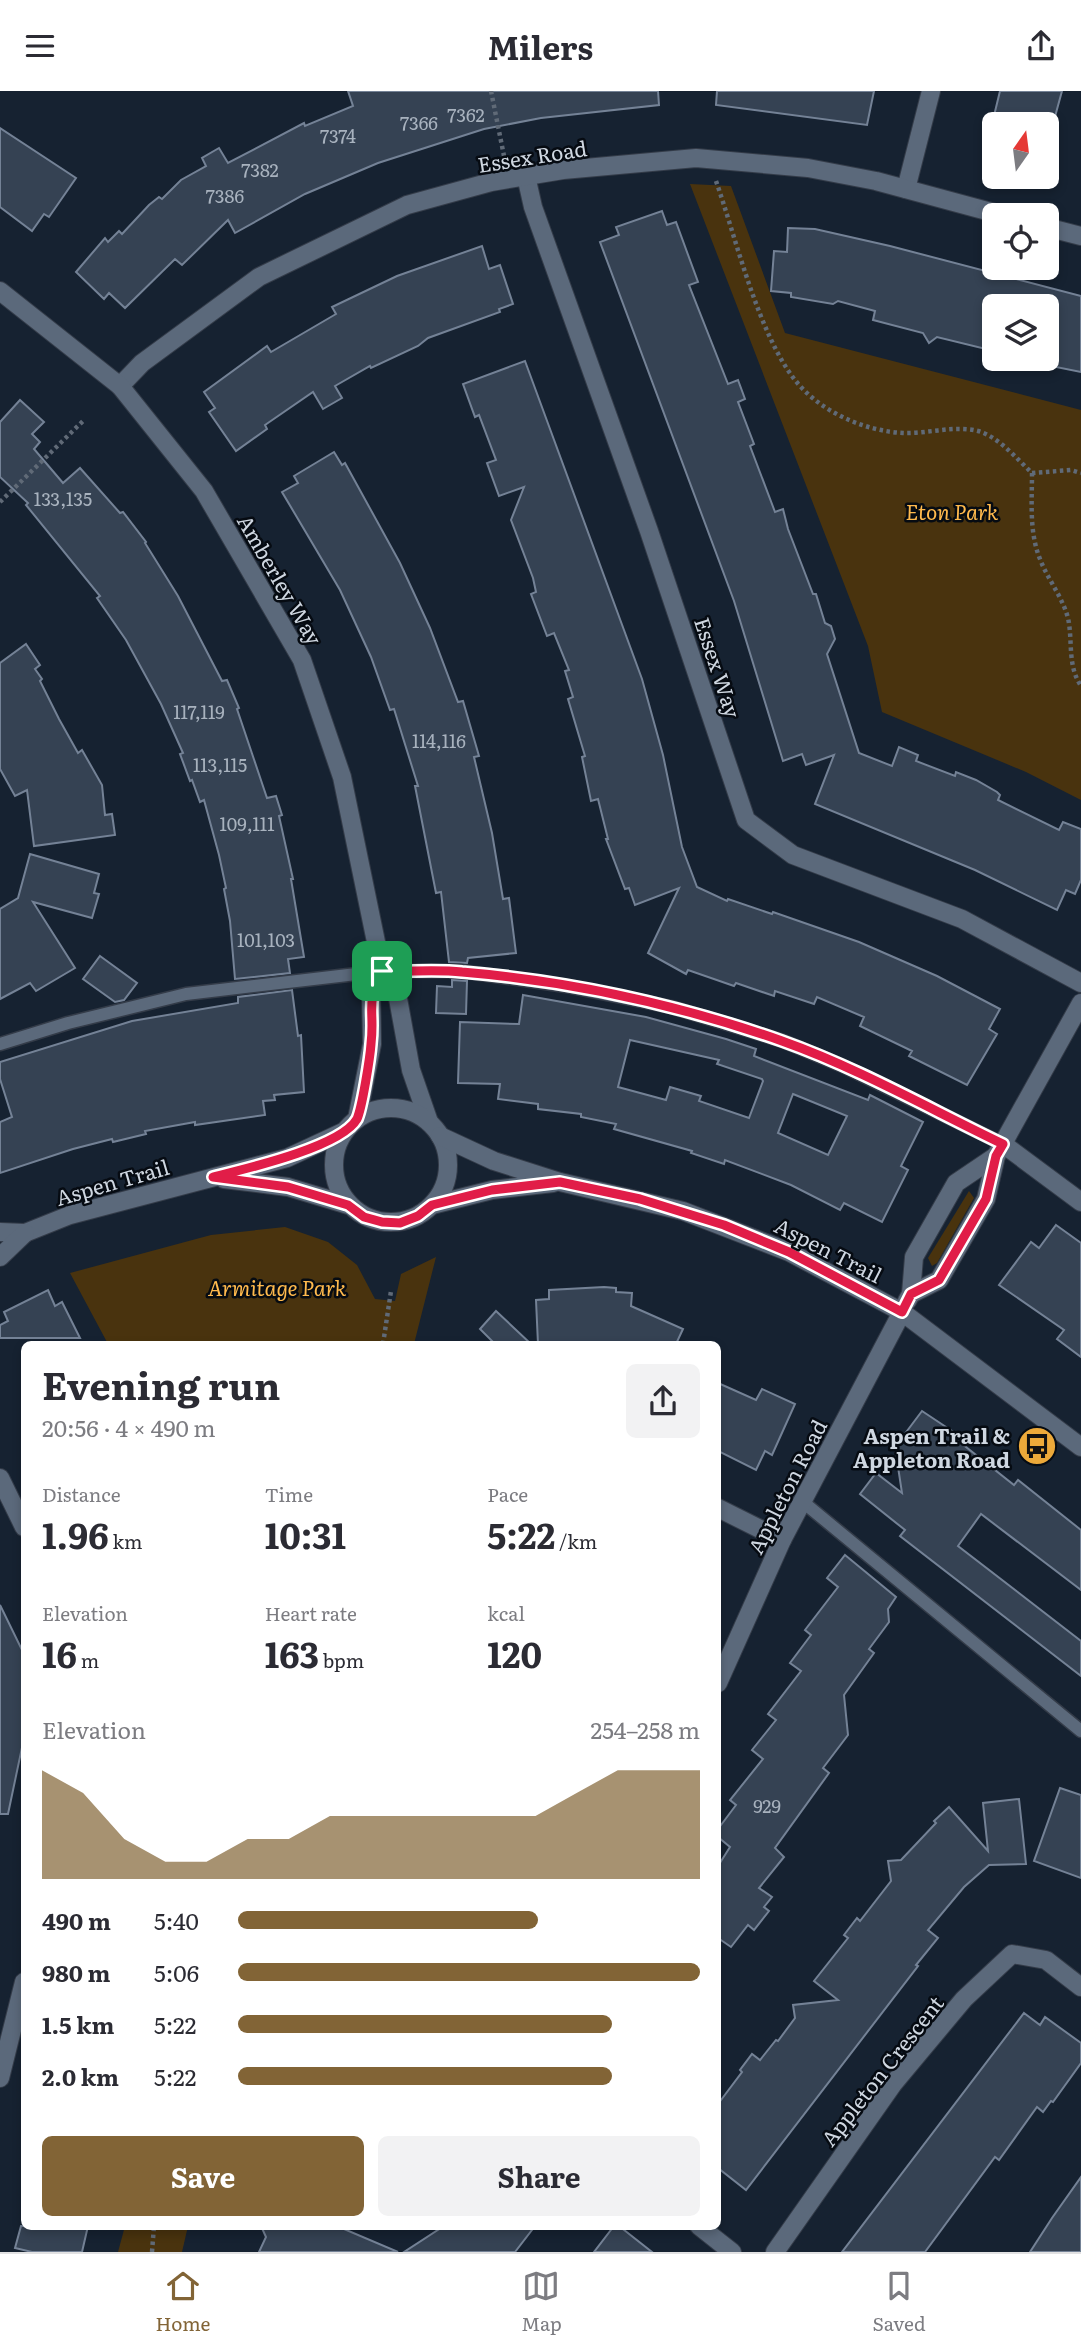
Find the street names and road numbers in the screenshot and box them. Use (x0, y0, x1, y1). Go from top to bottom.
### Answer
street label: Essex Road (475, 131, 589, 179)
street label: Amberley Way (231, 508, 331, 651)
street label: Essex Way (688, 613, 750, 722)
street label: Aspen Trail (52, 1150, 172, 1212)
street label: Aspen Trail (770, 1209, 888, 1289)
street label: Appleton Road (739, 1413, 833, 1559)
street label: Appleton Crescent (812, 1988, 950, 2152)

